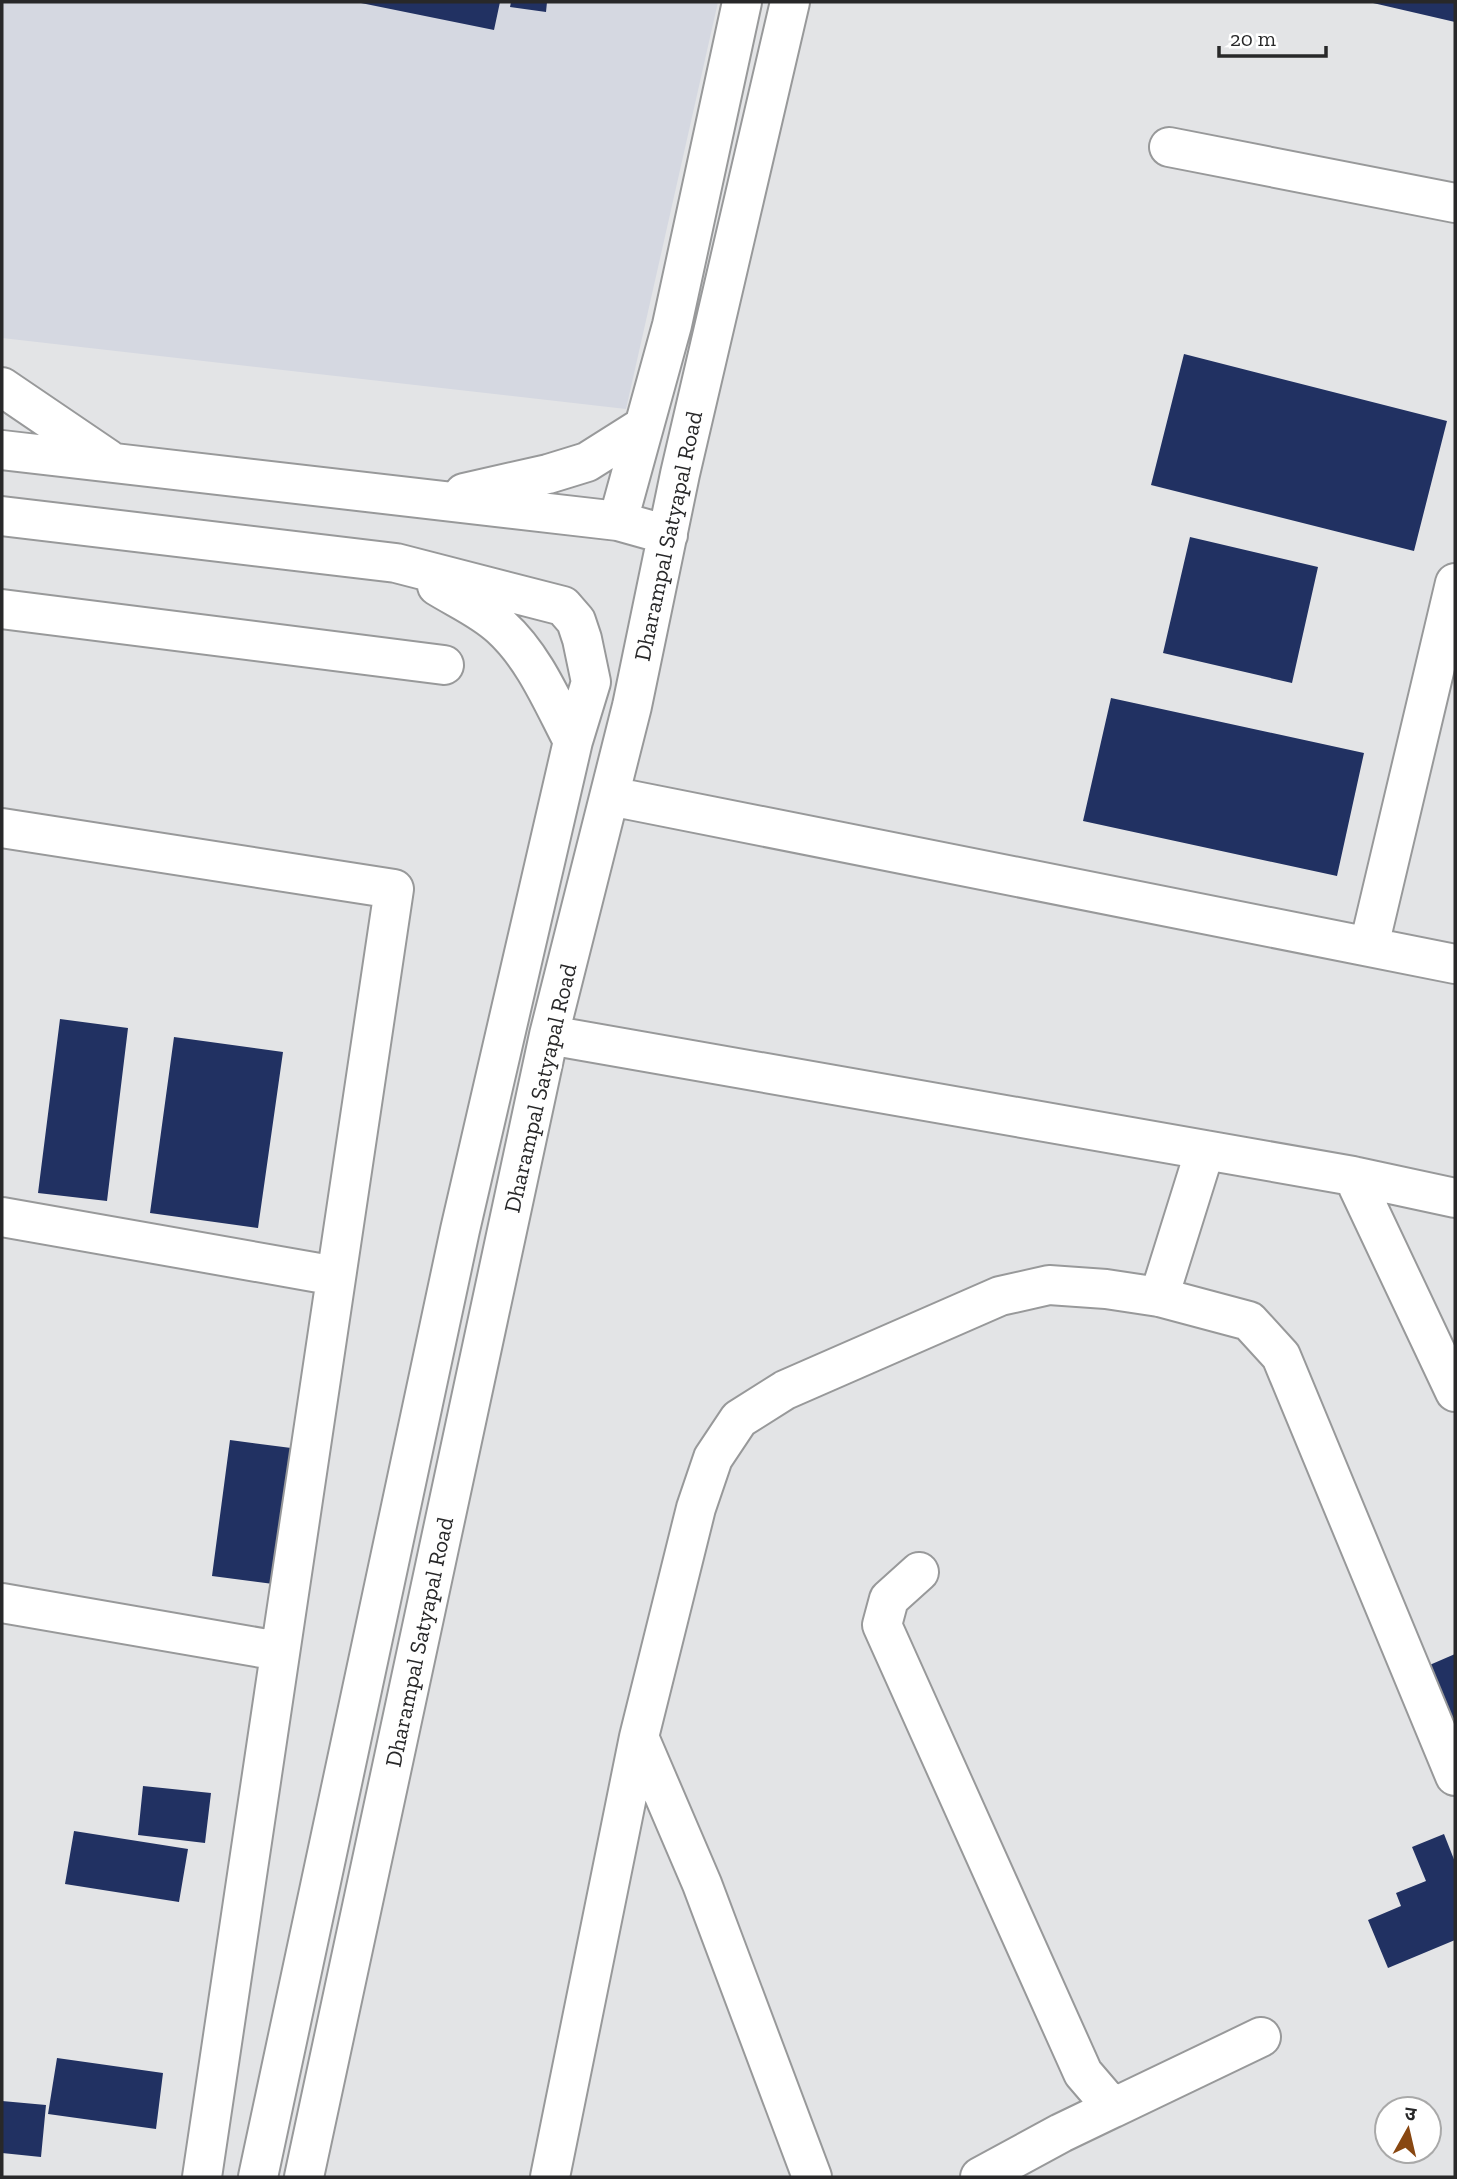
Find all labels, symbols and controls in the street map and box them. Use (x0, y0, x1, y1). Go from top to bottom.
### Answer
scale bar (1219, 14, 1326, 58)
text: 20 m (1230, 26, 1276, 51)
street label: Dharampal Satyapal Road (628, 408, 708, 664)
street label: Dharampal Satyapal Road (498, 960, 582, 1215)
street label: Dharampal Satyapal Road (379, 1514, 459, 1770)
north arrow (1373, 2095, 1443, 2165)
text: उ (1403, 2101, 1418, 2126)

